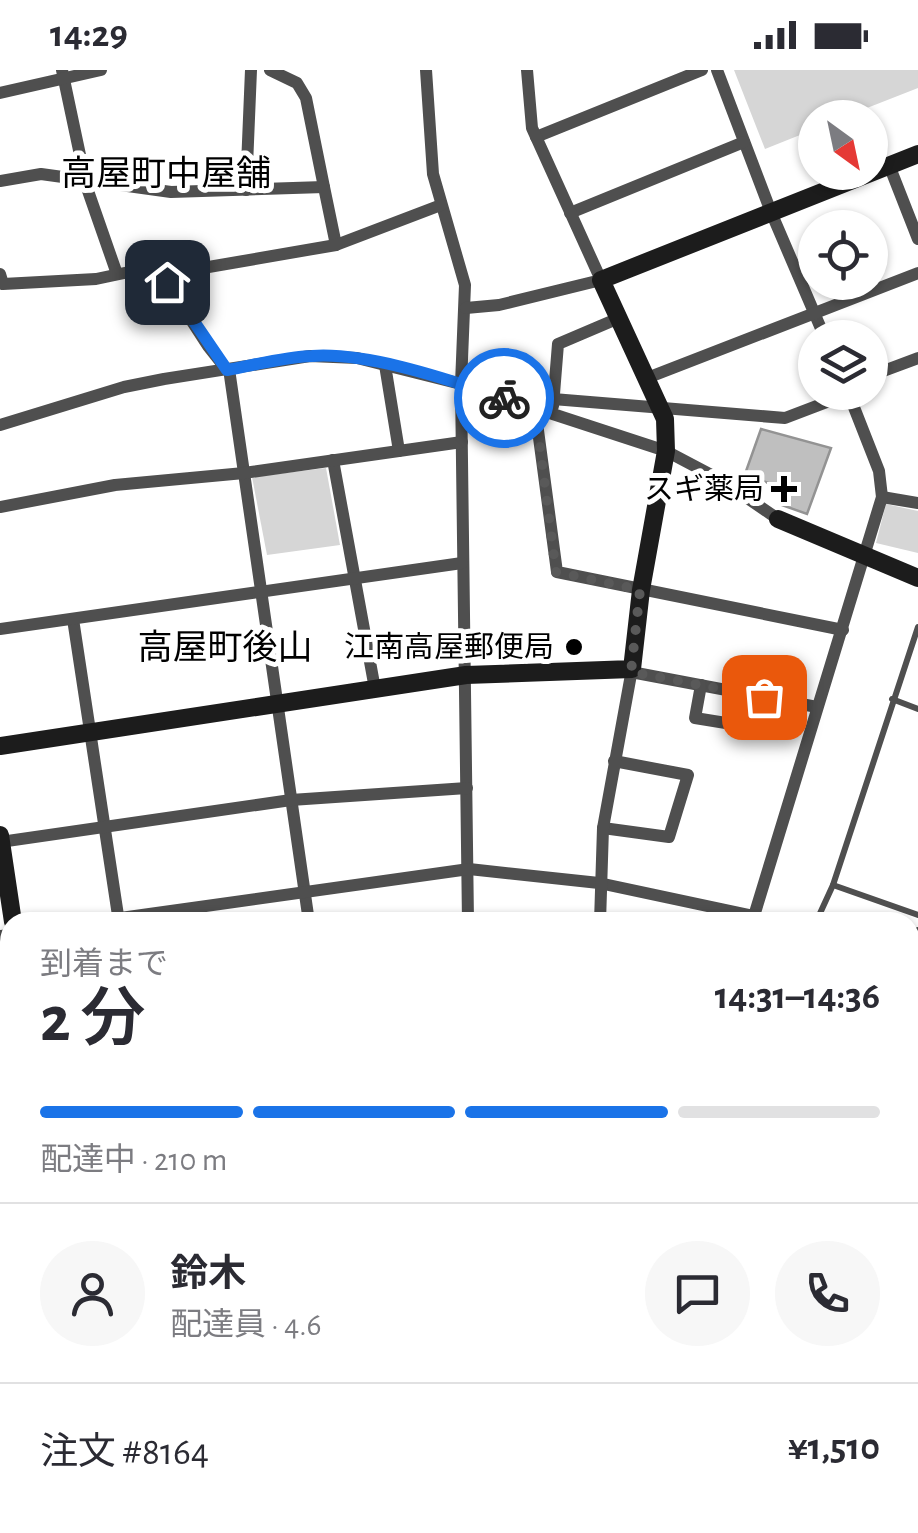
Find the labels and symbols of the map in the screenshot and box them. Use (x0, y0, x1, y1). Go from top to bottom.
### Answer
north arrow (798, 100, 888, 190)
district label: 高屋町中屋舗 (61, 155, 271, 192)
pin (125, 240, 210, 325)
courier (454, 348, 554, 448)
place label: スギ薬局 (644, 473, 764, 505)
marker: スギ薬局 (773, 478, 795, 500)
district label: 高屋町後山 (137, 629, 313, 666)
place label: 江南高屋郵便局 (344, 631, 554, 663)
marker: 江南高屋郵便局 (563, 636, 585, 658)
pin (722, 655, 807, 740)

